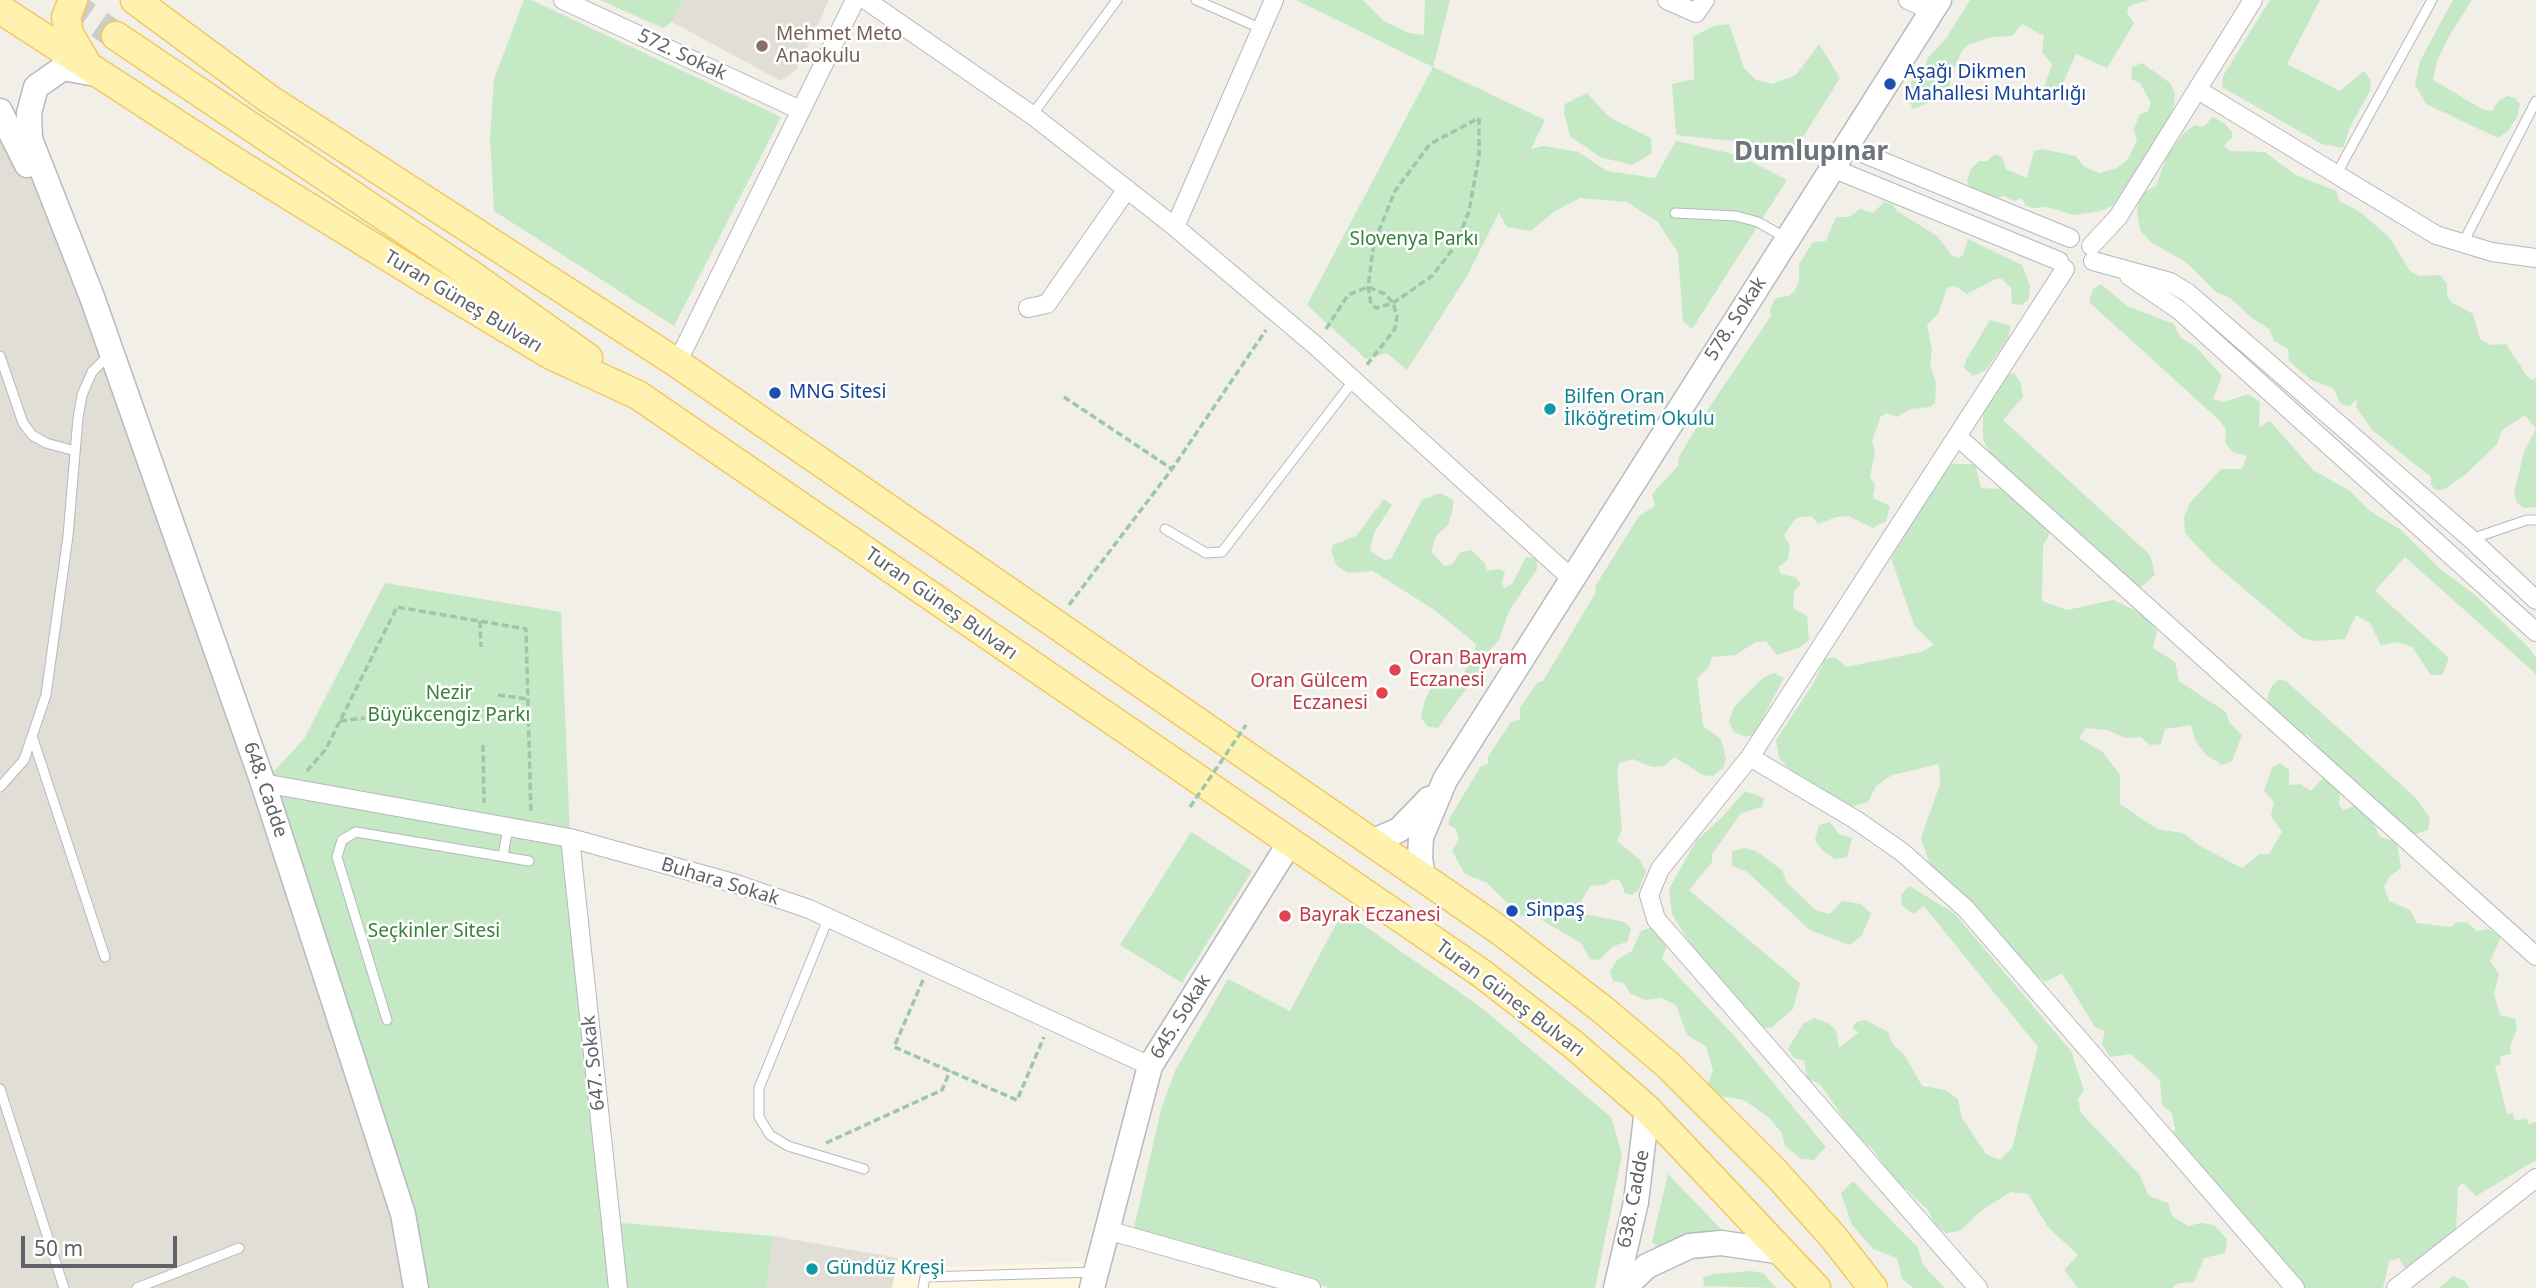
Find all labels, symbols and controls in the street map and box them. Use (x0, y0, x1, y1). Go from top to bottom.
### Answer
street label: 572. Sokak (634, 24, 730, 86)
place label: Mehmet Meto Anaokulu (776, 24, 902, 68)
marker: Mehmet Meto Anaokulu (754, 38, 770, 54)
place label: Aşağı Dikmen Mahallesi Muhtarlığı (1904, 62, 2086, 106)
marker: Aşağı Dikmen Mahallesi Muhtarlığı (1882, 76, 1898, 92)
district label: Dumlupınar (1734, 137, 1888, 169)
park label: Slovenya Parkı (1350, 229, 1478, 251)
street label: Turan Güneş Bulvarı (380, 246, 546, 358)
street label: 578. Sokak (1700, 273, 1772, 365)
place label: MNG Sitesi (789, 382, 886, 404)
marker: MNG Sitesi (767, 385, 783, 401)
place label: Bilfen Oran İlköğretim Okulu (1564, 387, 1715, 431)
marker: Bilfen Oran İlköğretim Okulu (1542, 401, 1558, 417)
street label: Turan Güneş Bulvarı (861, 543, 1021, 665)
place label: Oran Bayram Eczanesi (1409, 648, 1527, 692)
marker: Oran Bayram Eczanesi (1387, 662, 1403, 678)
place label: Oran Gülcem Eczanesi (1250, 671, 1368, 715)
park label: Nezir Büyükcengiz Parkı (368, 683, 530, 727)
marker: Oran Gülcem Eczanesi (1374, 685, 1390, 701)
street label: 648. Cadde (238, 739, 292, 841)
street label: Buhara Sokak (658, 853, 782, 911)
place label: Sinpaş (1526, 900, 1585, 922)
marker: Sinpaş (1504, 903, 1520, 919)
place label: Bayrak Eczanesi (1299, 905, 1441, 927)
marker: Bayrak Eczanesi (1277, 908, 1293, 924)
park label: Seçkinler Sitesi (368, 921, 500, 943)
street label: Turan Güneş Bulvarı (1431, 936, 1589, 1062)
street label: 645. Sokak (1146, 970, 1216, 1064)
street label: 647. Sokak (578, 1014, 610, 1112)
street label: 638. Cadde (1613, 1148, 1655, 1250)
scale bar (24, 1222, 180, 1266)
text: 50 m (34, 1234, 83, 1262)
place label: Gündüz Kreşi (826, 1258, 945, 1280)
marker: Gündüz Kreşi (804, 1261, 820, 1277)

